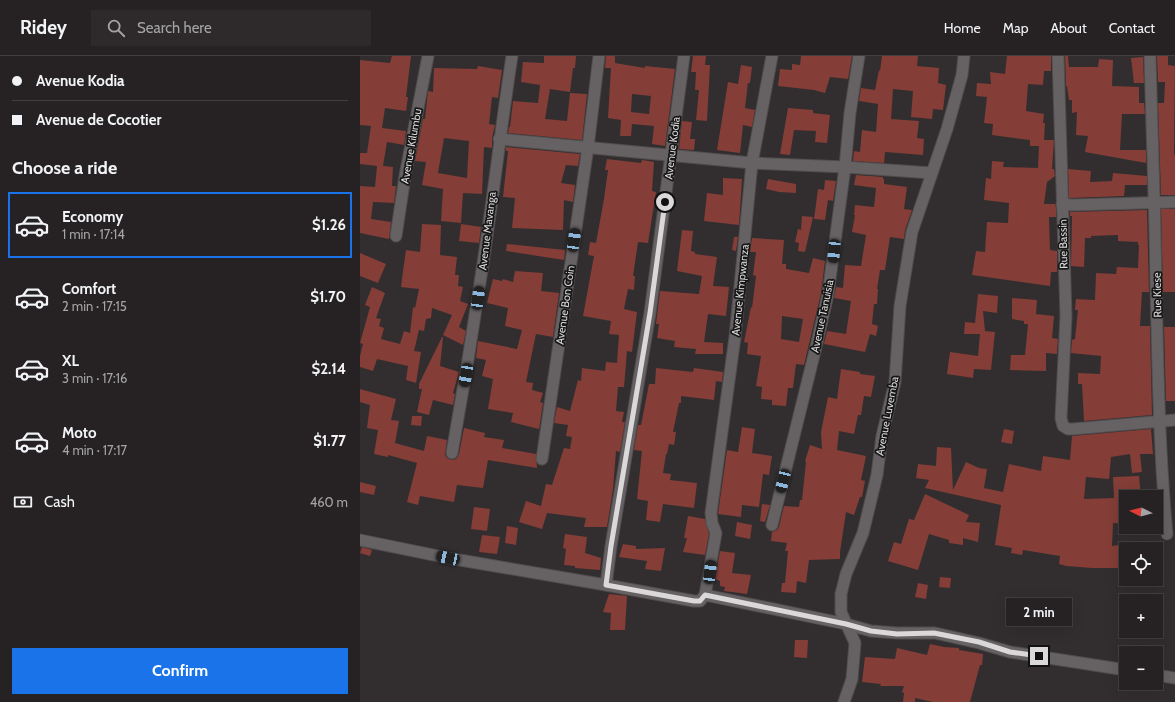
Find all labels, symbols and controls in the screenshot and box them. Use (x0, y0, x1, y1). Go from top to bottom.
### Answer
search box (91, 10, 371, 46)
text: Ridey (20, 16, 67, 39)
icon: search (105, 17, 127, 39)
text: Search here (137, 19, 212, 37)
text: Home (944, 19, 981, 37)
text: Map (1003, 19, 1028, 37)
text: About (1050, 19, 1087, 37)
text: Contact (1109, 19, 1155, 37)
text: Avenue Kodia (36, 72, 125, 90)
street label: Avenue Kilumbu (398, 107, 425, 185)
text: Avenue de Cocotier (36, 111, 161, 129)
street label: Avenue Kodia (661, 115, 683, 180)
text: Choose a ride (12, 157, 117, 179)
street label: Avenue Mavanga (475, 190, 499, 271)
route start (656, 193, 674, 211)
icon: car (14, 207, 50, 243)
text: Economy (62, 208, 123, 226)
text: $1.26 (312, 216, 346, 234)
street label: Rue Bassin (1056, 219, 1070, 269)
text: 1 min · 17:14 (62, 226, 125, 242)
car (566, 227, 582, 253)
car (827, 239, 841, 263)
street label: Avenue Kimpwanza (728, 243, 752, 336)
street label: Avenue Bon Coin (553, 265, 577, 345)
street label: Rue Kiese (1150, 272, 1164, 318)
street label: Avenue Tanuisia (807, 278, 837, 354)
icon: car (14, 279, 50, 315)
text: Comfort (62, 280, 116, 298)
car (470, 285, 486, 311)
text: $1.70 (310, 288, 346, 306)
text: 2 min · 17:15 (62, 298, 127, 314)
icon: car (14, 351, 50, 387)
text: XL (62, 352, 79, 370)
text: $2.14 (311, 360, 346, 378)
car (458, 362, 474, 388)
text: 3 min · 17:16 (62, 370, 127, 386)
street label: Avenue Luvemba (872, 374, 902, 457)
icon: car (14, 423, 50, 459)
text: Moto (62, 424, 96, 442)
text: $1.77 (313, 432, 346, 450)
text: 4 min · 17:17 (62, 442, 127, 458)
car (774, 468, 792, 494)
north arrow (1119, 490, 1163, 534)
map controls (1119, 490, 1163, 690)
icon: cash (12, 491, 34, 513)
text: Cash (44, 493, 75, 511)
text: 460 m (310, 494, 348, 510)
button: locate (1119, 542, 1163, 586)
car (435, 550, 461, 566)
car (703, 559, 717, 585)
button: + (1119, 594, 1163, 638)
callout: 2 min (1006, 598, 1072, 626)
text: 2 min (1023, 604, 1055, 620)
button: − (1119, 646, 1163, 690)
route end (1030, 647, 1048, 665)
button: Confirm (12, 648, 348, 694)

